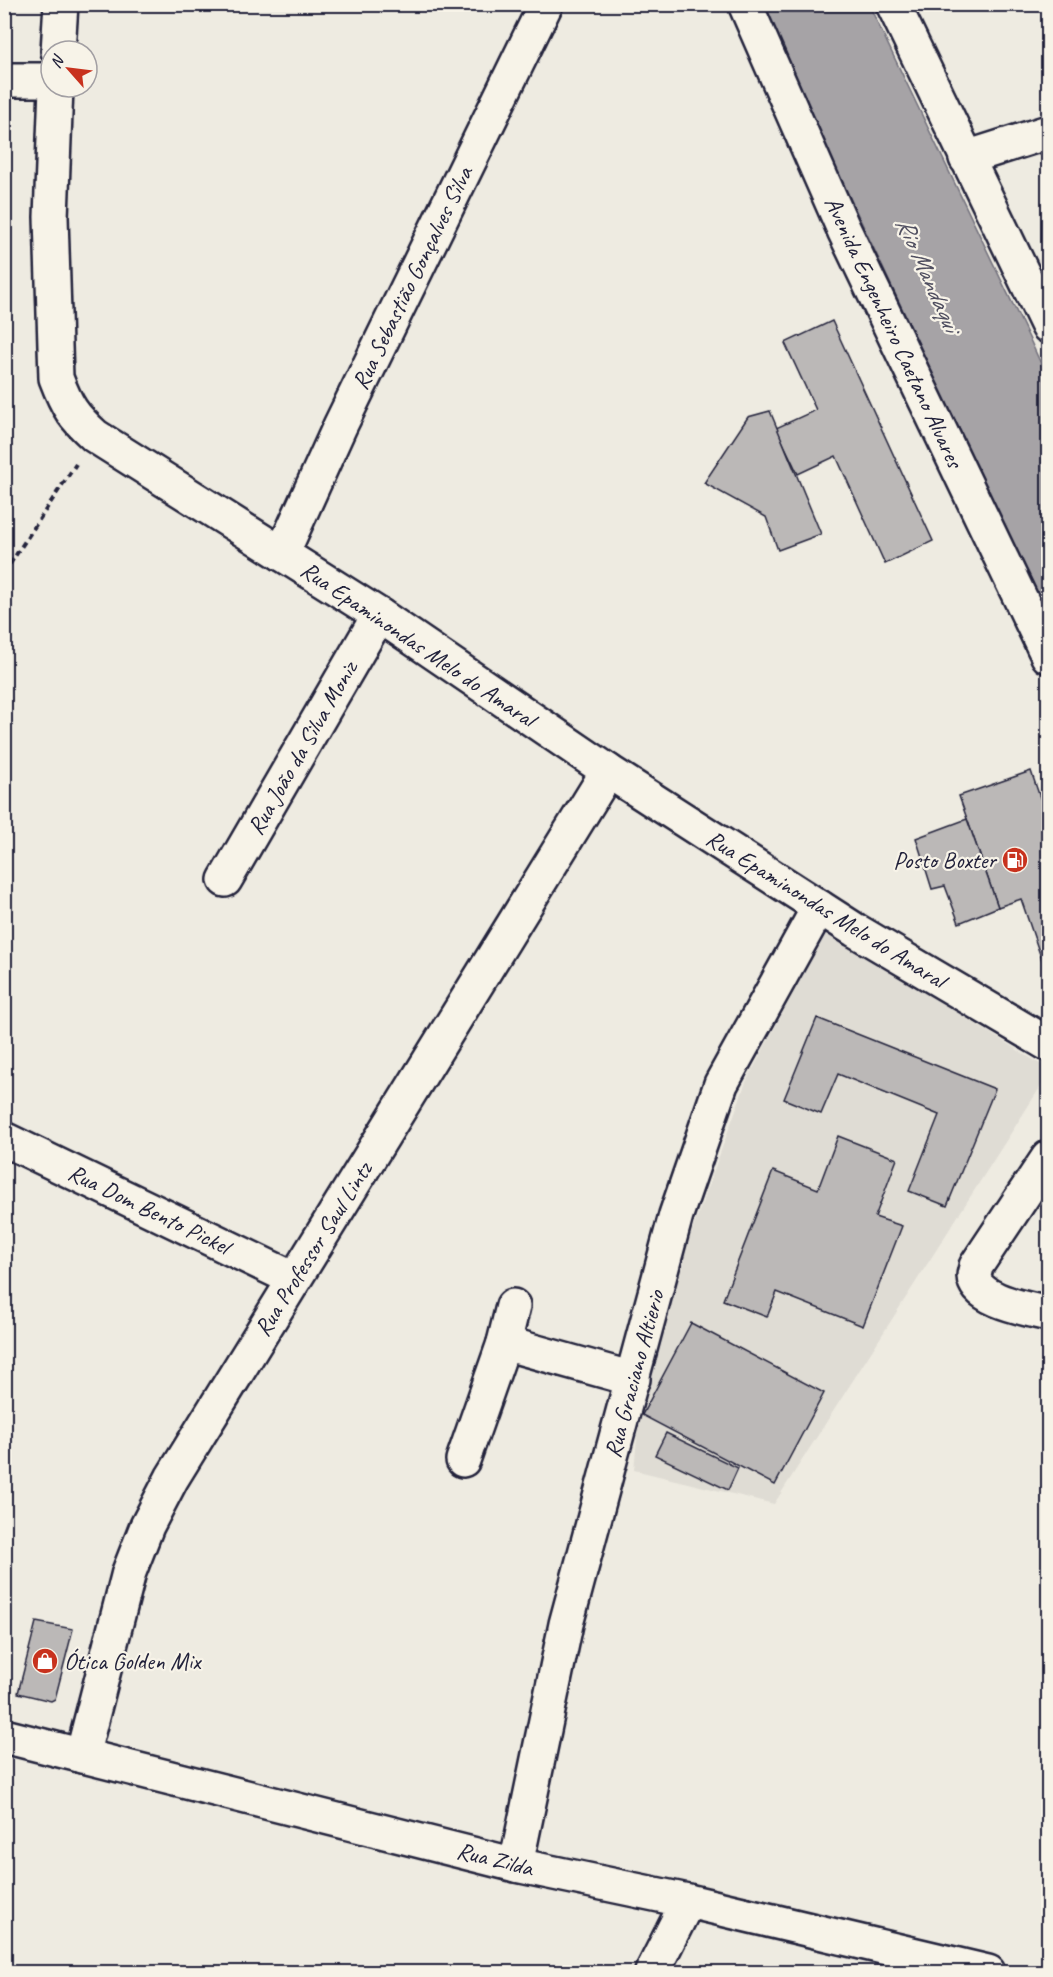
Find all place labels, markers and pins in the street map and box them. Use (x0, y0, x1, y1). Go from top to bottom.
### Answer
place label: Posto Boxter (893, 845, 998, 875)
fuel station icon: Posto Boxter (1000, 845, 1030, 875)
shop icon: Ótica Golden Mix (30, 1646, 60, 1676)
place label: Ótica Golden Mix (64, 1646, 202, 1676)

